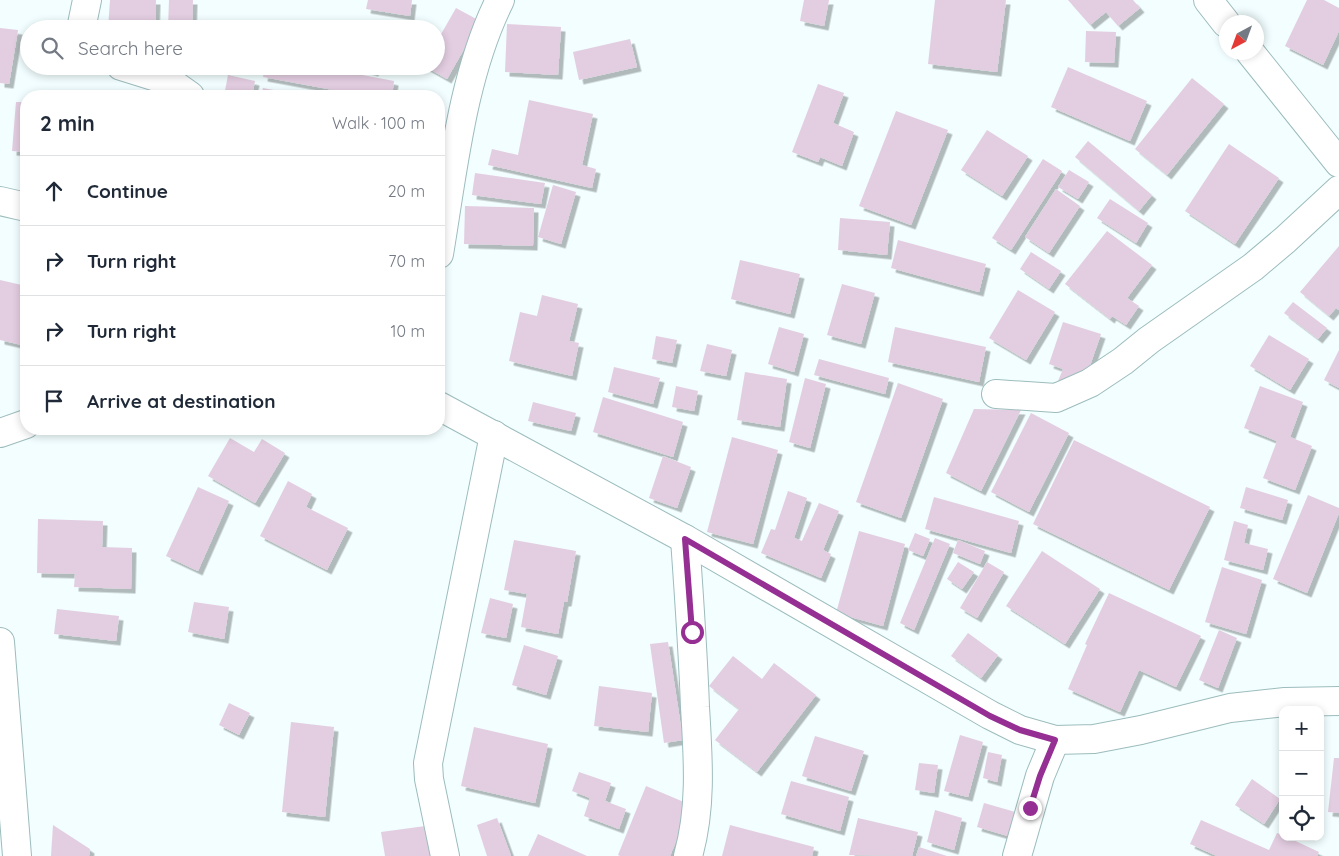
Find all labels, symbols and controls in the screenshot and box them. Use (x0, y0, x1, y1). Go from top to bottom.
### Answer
north arrow (1219, 15, 1264, 60)
search box (20, 20, 445, 75)
icon: search (38, 34, 66, 62)
text: Search here (78, 36, 183, 60)
text: 2 min (40, 110, 95, 136)
text: Walk · 100 m (332, 113, 425, 133)
icon: ahead (40, 177, 68, 205)
text: Continue (87, 179, 168, 203)
text: 20 m (388, 181, 425, 201)
icon: right (40, 247, 68, 275)
text: Turn right (87, 249, 176, 273)
text: 70 m (388, 251, 425, 271)
icon: right (40, 317, 68, 345)
text: Turn right (87, 319, 176, 343)
text: 10 m (391, 321, 425, 341)
icon: arrive (40, 387, 68, 415)
text: Arrive at destination (87, 389, 276, 413)
route start (681, 621, 704, 644)
map controls (1279, 706, 1324, 841)
button: + (1279, 706, 1324, 751)
button: − (1279, 751, 1324, 796)
button: locate (1279, 796, 1324, 841)
route end (1019, 797, 1042, 820)

